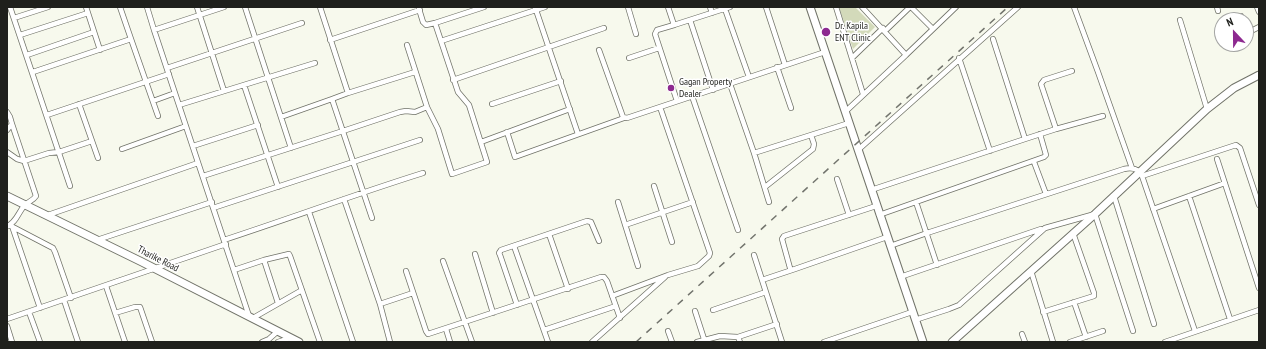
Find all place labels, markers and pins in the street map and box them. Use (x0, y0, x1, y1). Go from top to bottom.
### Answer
place label: Dr. Kapila ENT Clinic (835, 20, 870, 44)
marker: Dr. Kapila ENT Clinic (820, 26, 832, 38)
place label: Gagan Property Dealer (679, 76, 732, 100)
marker: Gagan Property Dealer (666, 83, 676, 93)

